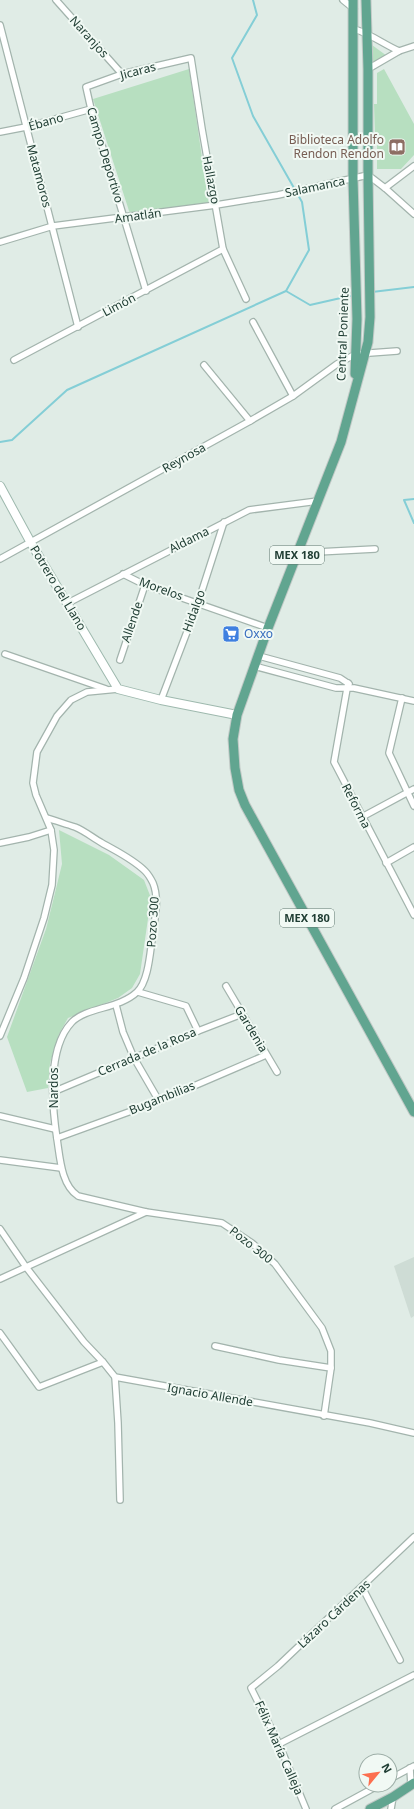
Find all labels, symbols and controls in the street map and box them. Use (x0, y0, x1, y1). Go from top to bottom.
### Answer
street label: Naranjos (66, 12, 113, 61)
street label: Jicaras (117, 58, 158, 84)
street label: Campo Deportivo (83, 105, 128, 205)
street label: Ébano (26, 108, 65, 135)
place label: Biblioteca Adolfo Rendon Rendon (289, 131, 384, 162)
library icon: Biblioteca Adolfo Rendon Rendon (387, 137, 407, 157)
street label: Matamoros (23, 142, 56, 210)
street label: Hallazgo (198, 154, 224, 205)
street label: Salamanca (283, 172, 347, 201)
street label: Amatlán (113, 204, 162, 227)
street label: Central Poniente (332, 286, 353, 381)
street label: Limón (99, 289, 138, 320)
street label: Reynosa (159, 439, 209, 476)
street label: Aldama (166, 522, 212, 557)
street label: Potrero del Llano (26, 542, 91, 634)
road number: MEX 180 (270, 546, 324, 564)
street label: Morelos (137, 573, 186, 604)
street label: Hidalgo (178, 587, 209, 634)
street label: Allende (117, 599, 147, 645)
supermarket icon: Oxxo (221, 624, 241, 644)
place label: Oxxo (244, 625, 273, 642)
street label: Reforma (338, 780, 375, 831)
street label: Pozo 300 (142, 896, 163, 948)
road number: MEX 180 (280, 909, 334, 927)
street label: Gardenia (231, 1002, 272, 1055)
street label: Cerrada de la Rosa (95, 1023, 199, 1080)
street label: Nardos (45, 1067, 62, 1108)
street label: Bugambilias (126, 1077, 198, 1118)
street label: Pozo 300 (226, 1222, 277, 1267)
street label: Ignacio Allende (166, 1379, 255, 1410)
street label: Lázaro Cárdenas (294, 1575, 374, 1652)
street label: Félix María Calleja (251, 1698, 308, 1798)
north arrow (358, 1753, 398, 1793)
text: N (378, 1760, 396, 1775)

